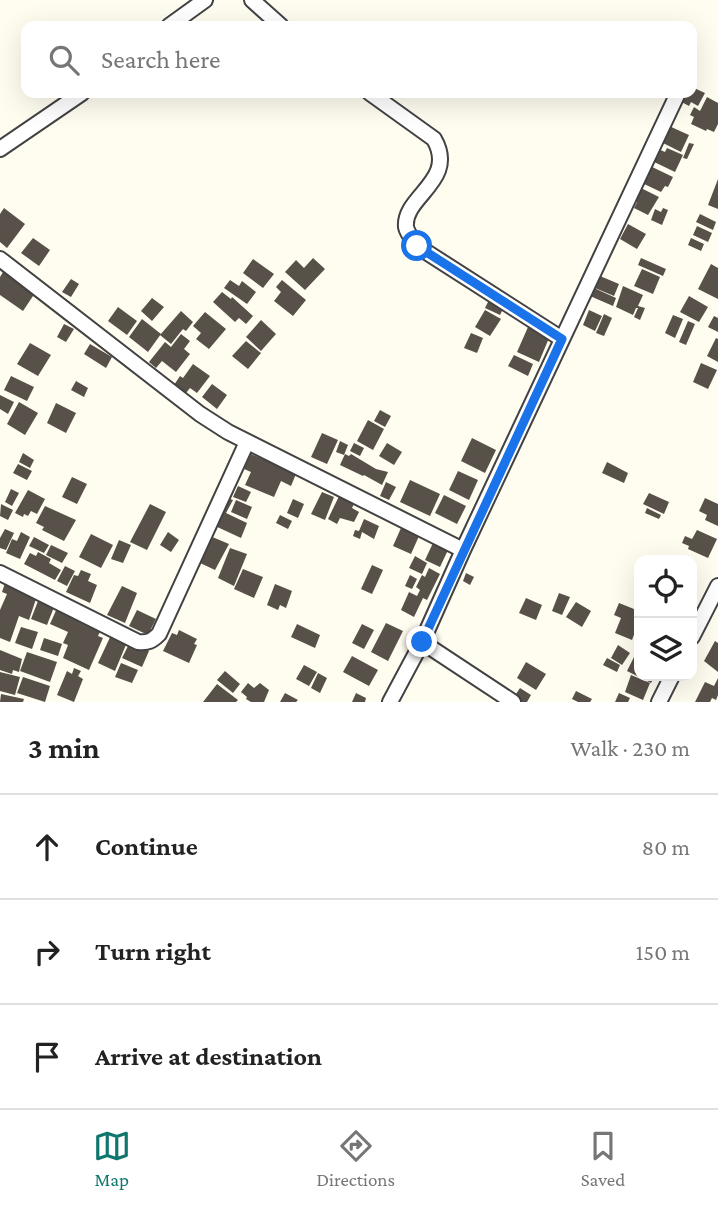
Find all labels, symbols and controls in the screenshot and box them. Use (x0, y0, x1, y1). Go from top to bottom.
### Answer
search box (21, 21, 697, 98)
icon: search (45, 41, 83, 79)
text: Search here (101, 45, 220, 74)
route start (401, 230, 432, 261)
map controls (634, 555, 697, 681)
button: locate (634, 555, 697, 618)
button: layers (634, 618, 697, 681)
route end (406, 626, 437, 657)
text: 3 min (28, 731, 100, 764)
text: Walk · 230 m (570, 735, 690, 761)
icon: ahead (28, 828, 66, 866)
text: Continue (95, 832, 198, 861)
text: 80 m (642, 834, 690, 860)
icon: right (28, 933, 66, 971)
text: Turn right (95, 937, 211, 966)
text: 150 m (636, 939, 690, 965)
icon: arrive (28, 1038, 66, 1076)
text: Arrive at destination (95, 1042, 322, 1071)
tab: Map (93, 1127, 131, 1190)
tab: Directions (316, 1127, 395, 1190)
tab: Saved (581, 1127, 625, 1190)

